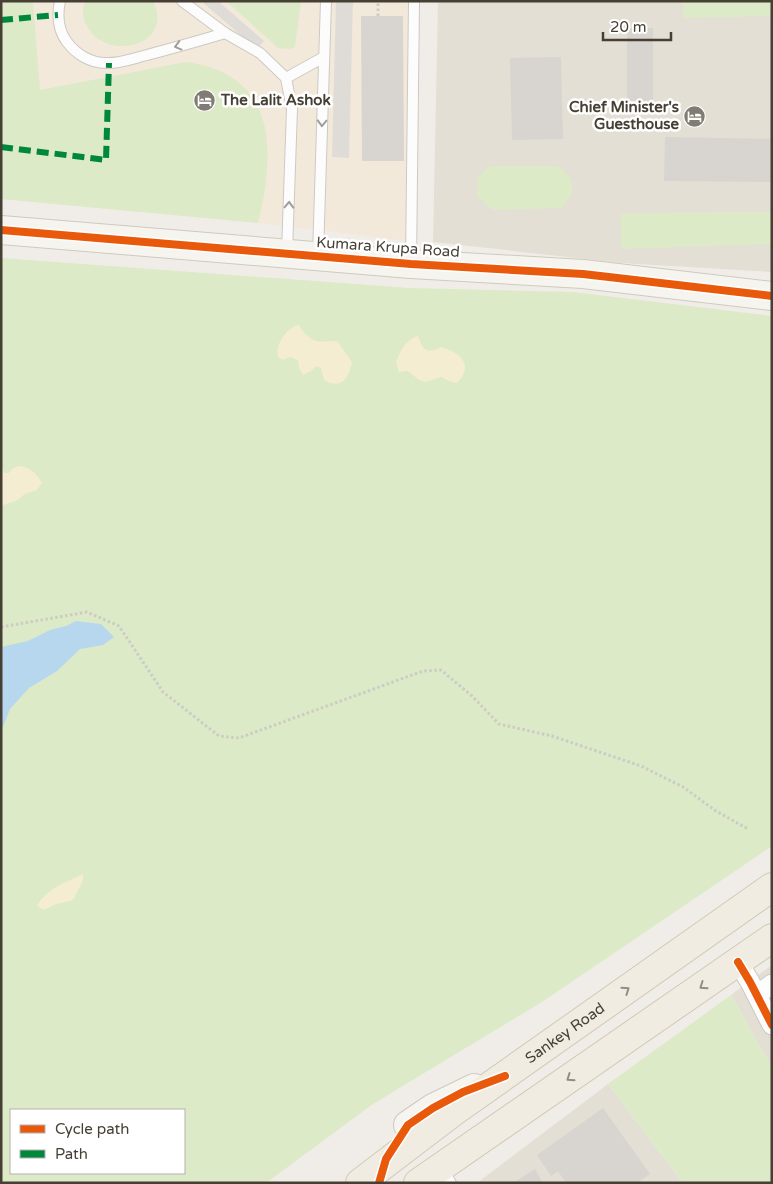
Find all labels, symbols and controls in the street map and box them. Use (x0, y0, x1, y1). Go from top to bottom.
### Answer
scale bar (603, 10, 670, 42)
text: 20 m (610, 18, 647, 36)
one-way arrow (173, 40, 182, 51)
hotel icon: The Lalit Ashok (193, 88, 217, 112)
place label: The Lalit Ashok (220, 91, 331, 109)
place label: Chief Minister's Guesthouse (569, 98, 680, 133)
hotel icon: Chief Minister's Guesthouse (683, 104, 707, 128)
one-way arrow (317, 120, 327, 128)
one-way arrow (284, 201, 295, 209)
street label: Kumara Krupa Road (316, 233, 460, 261)
one-way arrow (699, 980, 709, 989)
one-way arrow (620, 987, 630, 996)
street label: Sankey Road (522, 999, 608, 1067)
one-way arrow (566, 1072, 575, 1081)
legend (10, 1109, 185, 1174)
text: Cycle path (55, 1120, 129, 1138)
text: Path (55, 1145, 88, 1163)

